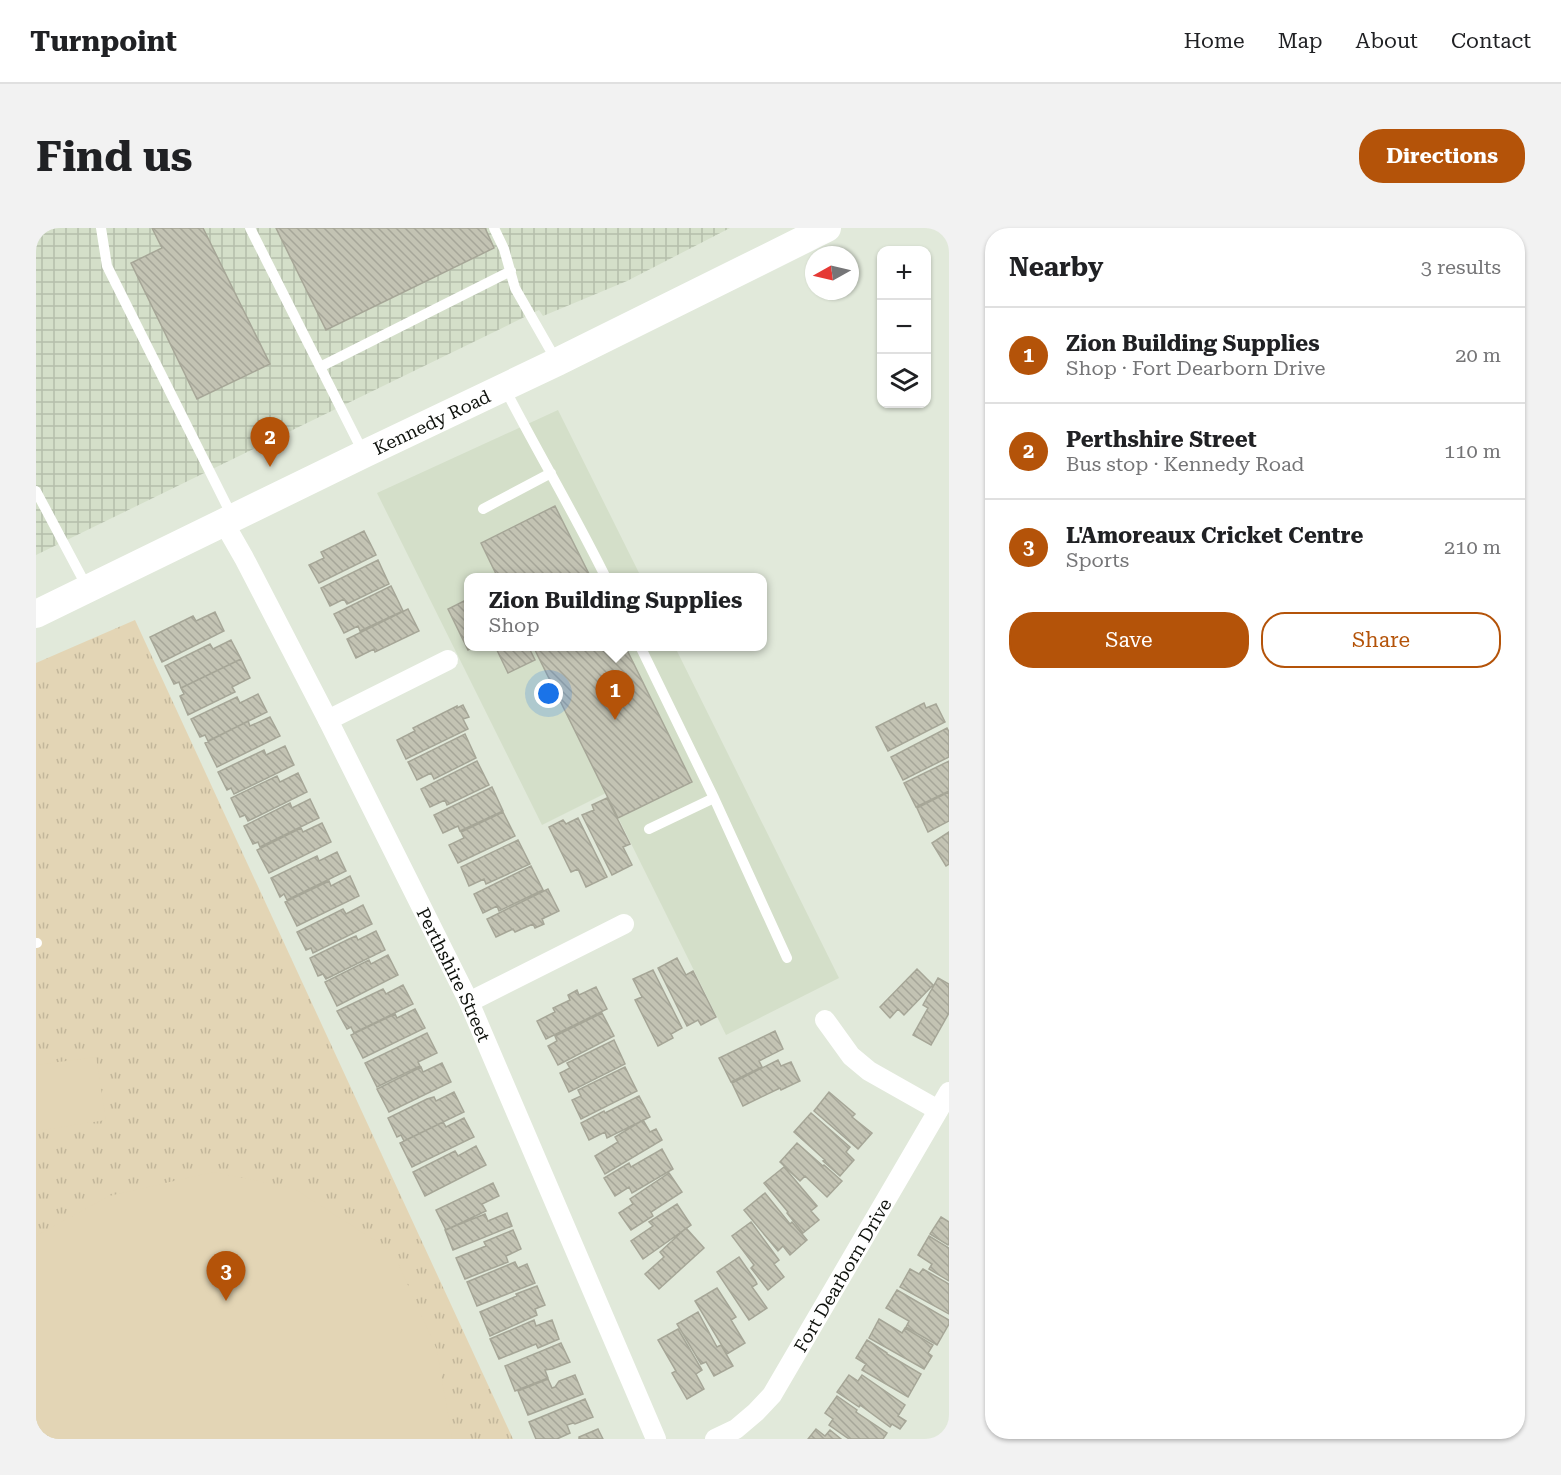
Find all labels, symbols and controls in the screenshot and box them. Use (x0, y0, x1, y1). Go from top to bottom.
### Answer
text: Turnpoint (30, 25, 177, 58)
text: Home (1184, 29, 1245, 53)
text: Map (1278, 29, 1323, 53)
text: About (1356, 29, 1418, 53)
text: Contact (1451, 29, 1531, 53)
button: Directions (1359, 129, 1525, 183)
text: Find us (36, 132, 193, 181)
north arrow (805, 246, 859, 300)
map controls (877, 246, 931, 408)
button: + (877, 246, 931, 300)
text: Nearby (1009, 252, 1103, 282)
text: 3 results (1421, 255, 1501, 279)
button: − (877, 300, 931, 354)
text: Zion Building Supplies (1066, 331, 1320, 356)
text: 1 (1023, 343, 1034, 367)
text: 20 m (1455, 343, 1501, 367)
button: layers (877, 354, 931, 408)
text: Shop · Fort Dearborn Drive (1066, 356, 1325, 380)
street label: Kennedy Road (370, 385, 494, 458)
pin: 2 (250, 418, 290, 467)
text: Perthshire Street (1066, 427, 1257, 452)
text: 2 (1023, 439, 1034, 463)
text: 110 m (1444, 439, 1501, 463)
text: Bus stop · Kennedy Road (1066, 452, 1304, 476)
text: L'Amoreaux Cricket Centre (1066, 523, 1363, 548)
text: 3 (1023, 535, 1034, 559)
text: 210 m (1444, 535, 1501, 559)
text: Sports (1066, 548, 1129, 572)
popup (464, 573, 767, 651)
text: Zion Building Supplies (489, 588, 742, 613)
button: Save (1009, 612, 1249, 668)
button: Share (1261, 612, 1501, 668)
text: Shop (489, 613, 539, 637)
pin: 1 (596, 670, 634, 720)
your location (534, 679, 563, 708)
street label: Perthshire Street (413, 904, 495, 1045)
street label: Fort Dearborn Drive (789, 1194, 895, 1355)
pin: 3 (206, 1252, 246, 1301)

